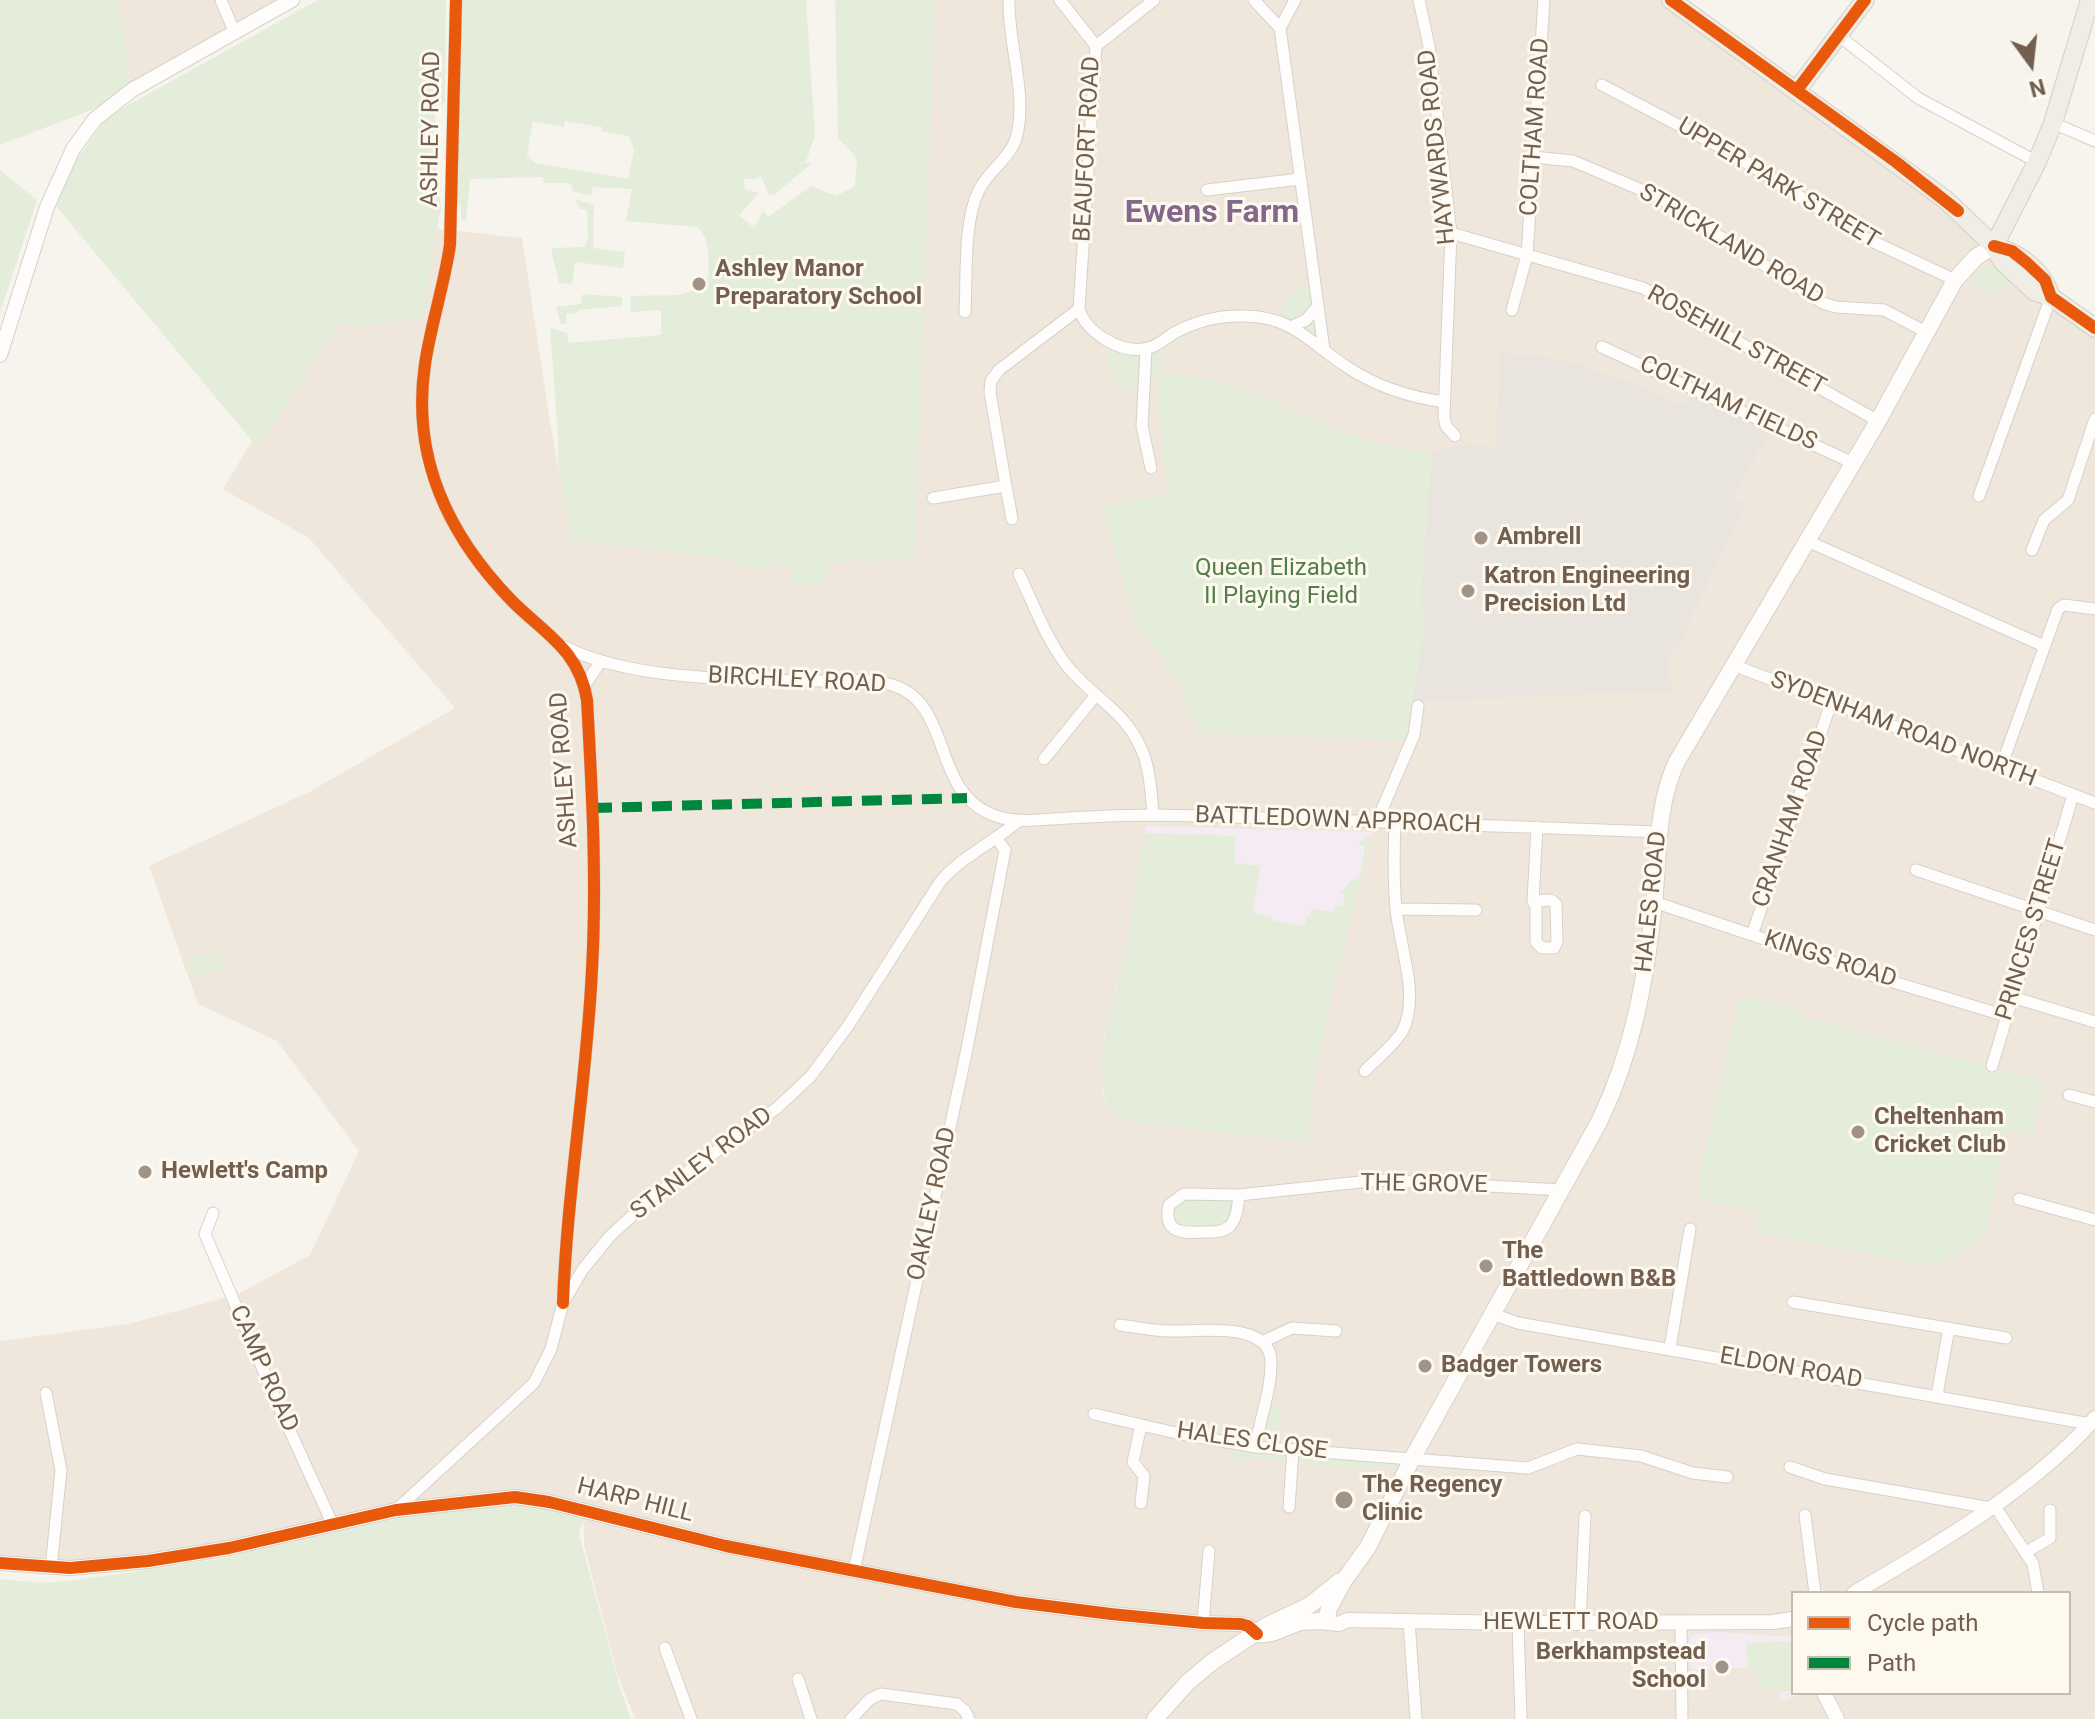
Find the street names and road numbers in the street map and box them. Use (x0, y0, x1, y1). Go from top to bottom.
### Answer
street label: COLTHAM ROAD (1515, 37, 1557, 217)
street label: HAYWARDS ROAD (1413, 48, 1463, 246)
street label: ASHLEY ROAD (416, 51, 448, 207)
street label: BEAUFORT ROAD (1069, 55, 1107, 243)
street label: UPPER PARK STREET (1672, 112, 1884, 256)
street label: STRICKLAND ROAD (1633, 178, 1829, 312)
street label: ROSEHILL STREET (1642, 280, 1830, 402)
street label: COLTHAM FIELDS (1635, 350, 1821, 458)
street label: BIRCHLEY ROAD (707, 662, 887, 700)
street label: SYDENHAM ROAD NORTH (1766, 666, 2040, 794)
street label: ASHLEY ROAD (545, 691, 585, 849)
street label: CRANHAM ROAD (1747, 727, 1835, 911)
street label: BATTLEDOWN APPROACH (1194, 802, 1482, 840)
street label: HALES ROAD (1630, 830, 1674, 974)
street label: PRINCES STREET (1991, 836, 2073, 1024)
street label: KINGS ROAD (1760, 925, 1900, 995)
street label: STANLEY ROAD (626, 1101, 778, 1227)
street label: OAKLEY ROAD (903, 1125, 963, 1283)
street label: THE GROVE (1360, 1169, 1488, 1201)
street label: CAMP ROAD (222, 1301, 304, 1437)
street label: ELDON ROAD (1717, 1342, 1865, 1396)
street label: HALES CLOSE (1175, 1417, 1329, 1467)
street label: HARP HILL (574, 1473, 696, 1529)
street label: HEWLETT ROAD (1483, 1609, 1659, 1637)

